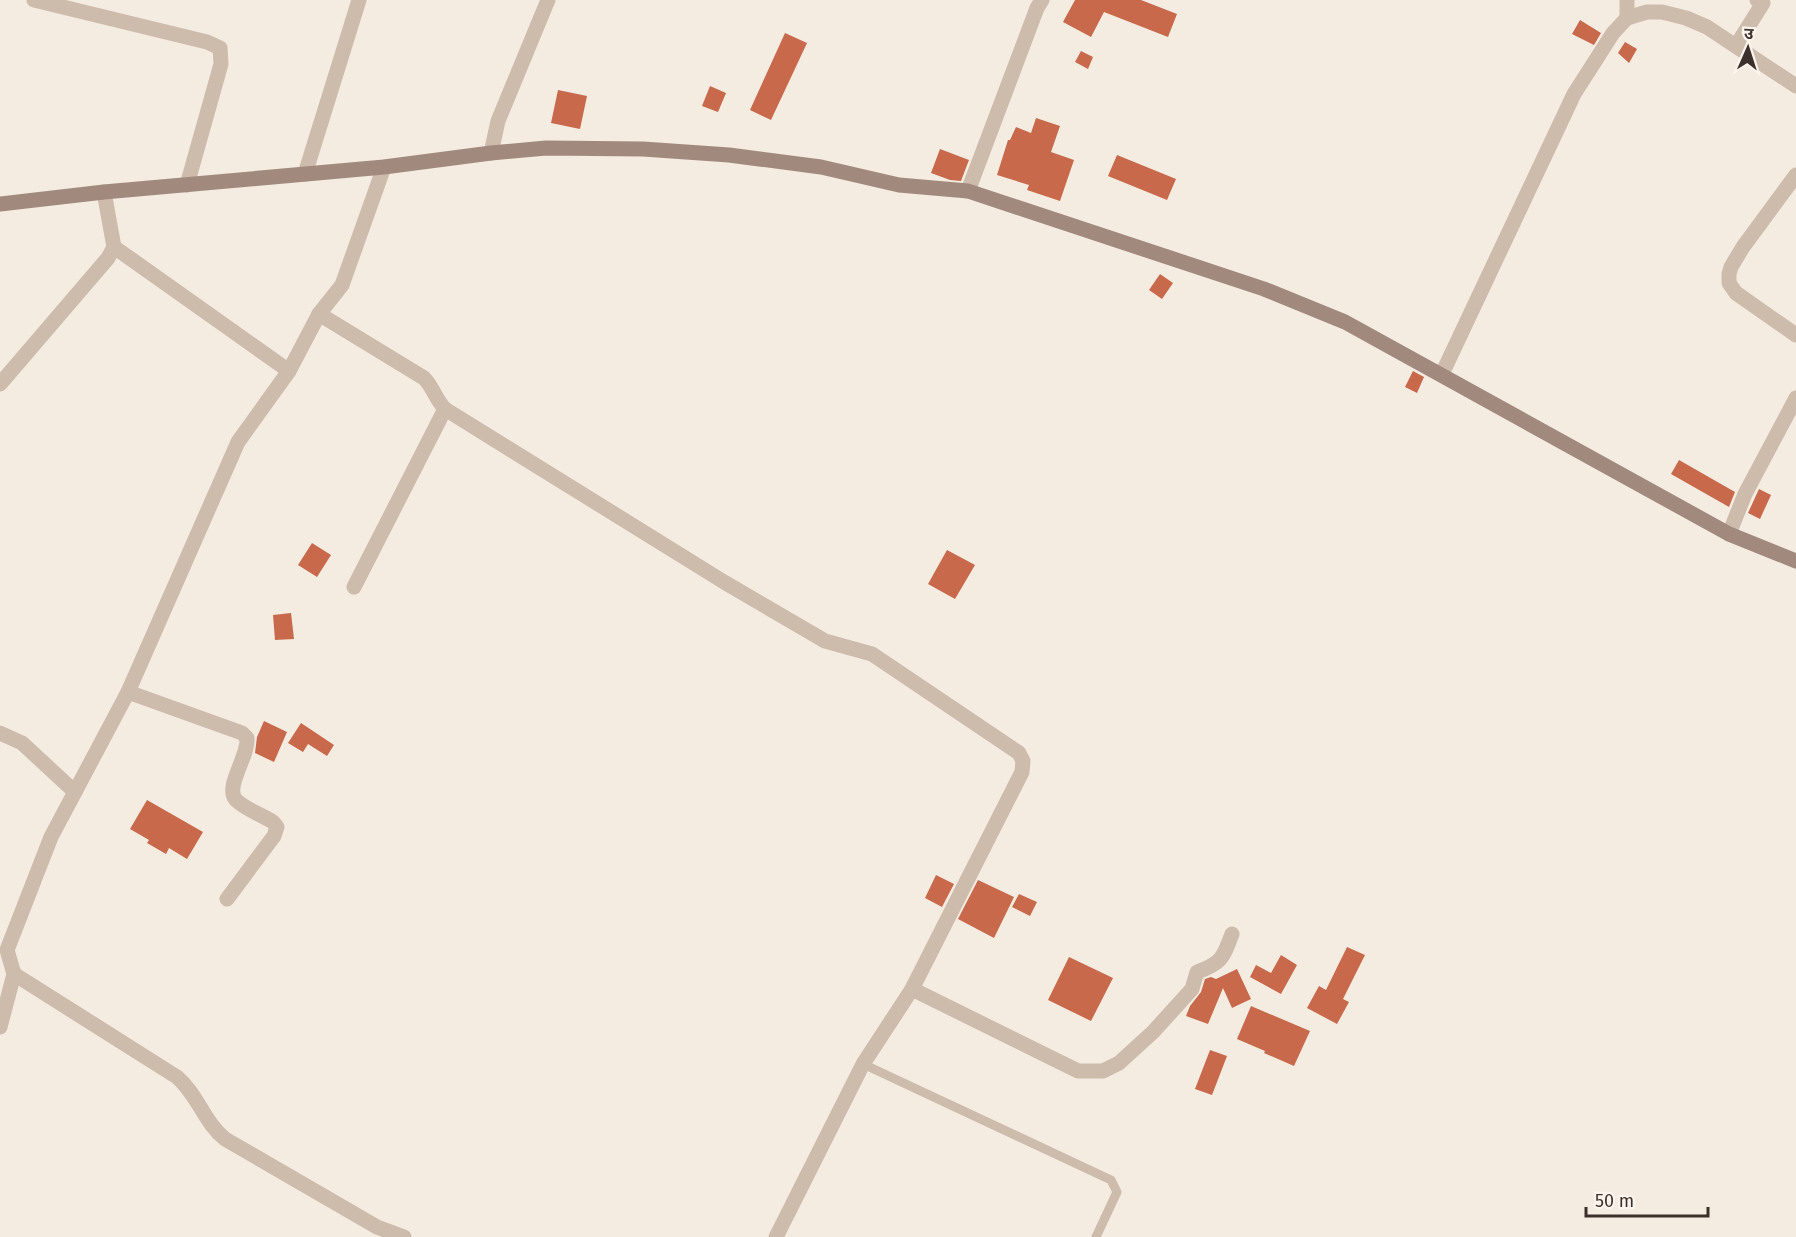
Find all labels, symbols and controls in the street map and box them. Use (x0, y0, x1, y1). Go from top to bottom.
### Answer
north arrow (1718, 18, 1778, 78)
text: उ (1744, 24, 1755, 43)
scale bar (1586, 1180, 1708, 1218)
text: 50 m (1595, 1190, 1634, 1212)

